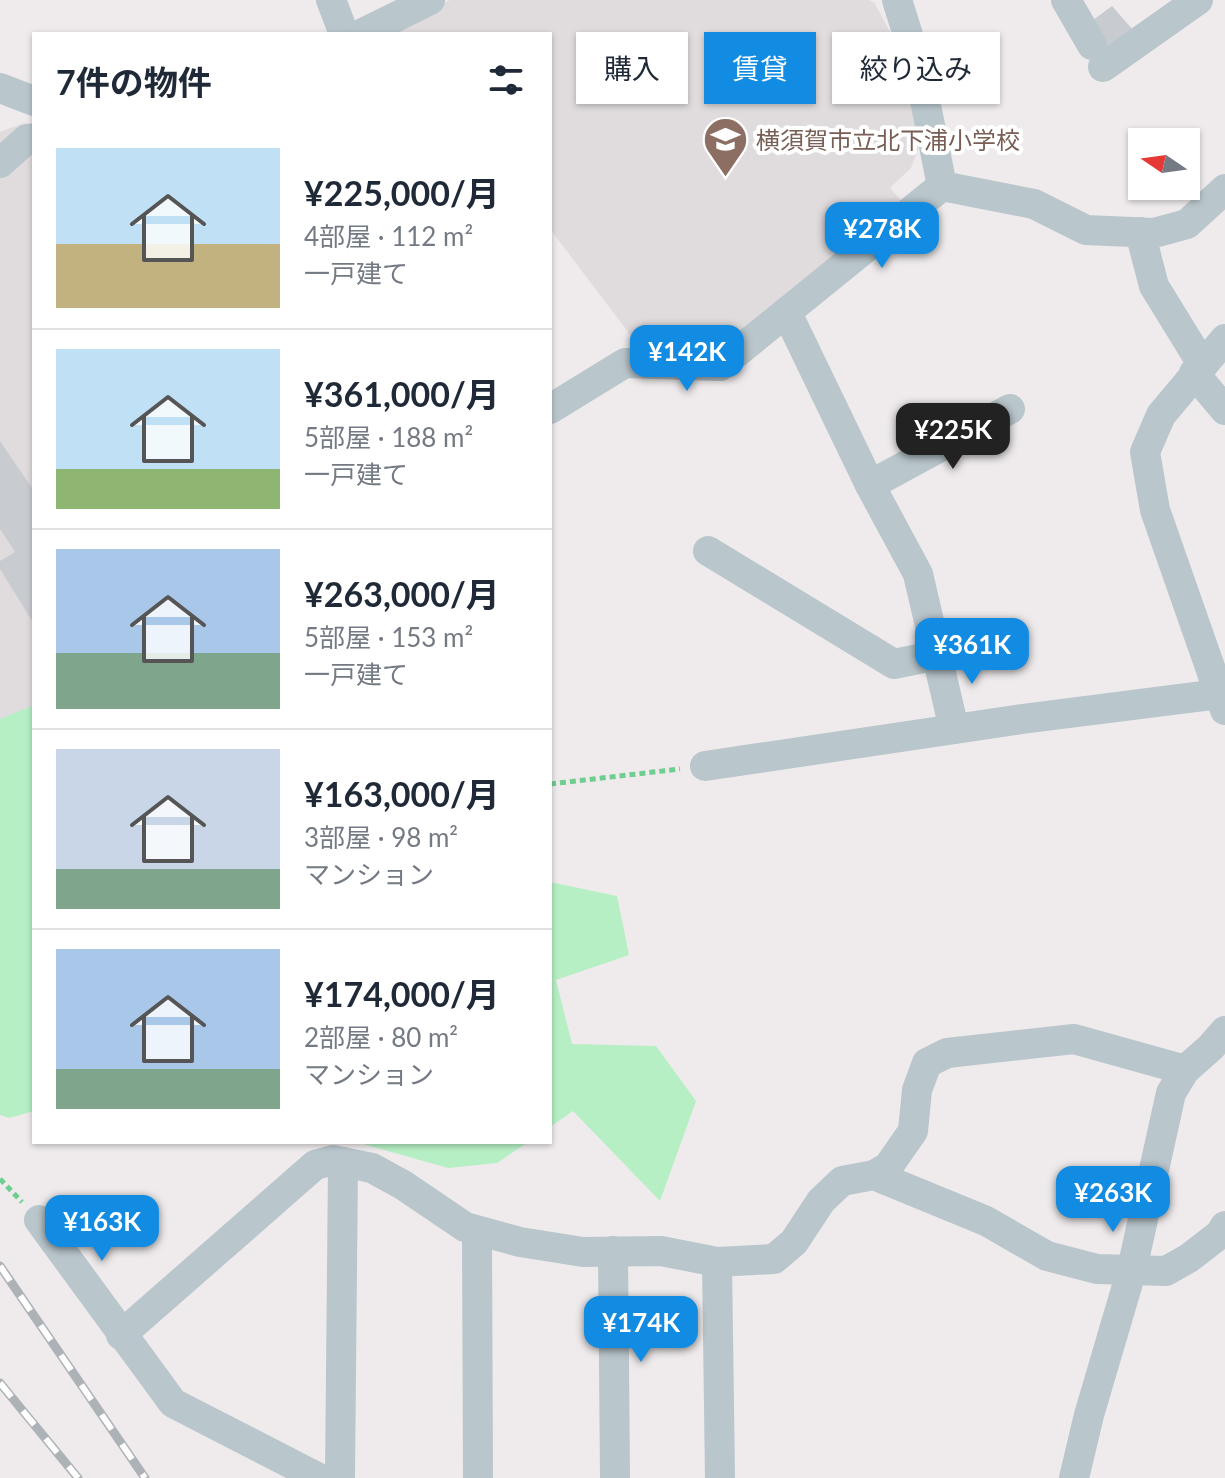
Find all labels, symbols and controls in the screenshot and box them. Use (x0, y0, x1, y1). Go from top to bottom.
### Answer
chip: 購入 (576, 32, 688, 104)
chip: 賃貸 (704, 32, 816, 104)
chip: 絞り込み (832, 32, 1000, 104)
icon: filters (484, 58, 528, 102)
text: 7件の物件 (56, 61, 212, 102)
school or university icon: 横須賀市立北下浦小学校 (701, 115, 749, 178)
place label: 横須賀市立北下浦小学校 (756, 125, 1020, 154)
north arrow (1128, 128, 1200, 200)
map controls (1128, 128, 1200, 200)
text: ¥225,000/月 (304, 172, 500, 213)
icon: home (120, 180, 216, 276)
pin: ¥278K (826, 202, 938, 270)
text: ¥278K (843, 212, 921, 244)
text: 4部屋 · 112 m² (304, 220, 473, 252)
text: 一戸建て (304, 257, 408, 289)
pin: ¥142K (631, 325, 743, 393)
text: ¥142K (648, 335, 726, 367)
text: ¥361,000/月 (304, 373, 500, 414)
icon: home (120, 381, 216, 477)
pin: ¥225K (897, 403, 1009, 471)
text: ¥225K (914, 413, 992, 445)
text: 5部屋 · 188 m² (304, 421, 473, 453)
text: 一戸建て (304, 458, 408, 490)
text: ¥263,000/月 (304, 573, 500, 614)
icon: home (120, 581, 216, 677)
pin: ¥361K (916, 618, 1028, 686)
text: 5部屋 · 153 m² (304, 621, 473, 653)
text: ¥361K (933, 628, 1011, 660)
text: 一戸建て (304, 658, 408, 690)
text: ¥163,000/月 (304, 773, 500, 814)
icon: home (120, 781, 216, 877)
text: 3部屋 · 98 m² (304, 821, 458, 853)
text: マンション (304, 858, 434, 890)
text: ¥174,000/月 (304, 973, 500, 1014)
icon: home (120, 981, 216, 1077)
text: 2部屋 · 80 m² (304, 1021, 458, 1053)
text: マンション (304, 1058, 434, 1090)
pin: ¥263K (1057, 1166, 1169, 1234)
text: ¥263K (1074, 1176, 1152, 1208)
pin: ¥163K (46, 1195, 158, 1263)
text: ¥163K (63, 1205, 141, 1237)
pin: ¥174K (585, 1296, 697, 1364)
text: ¥174K (602, 1306, 680, 1338)

